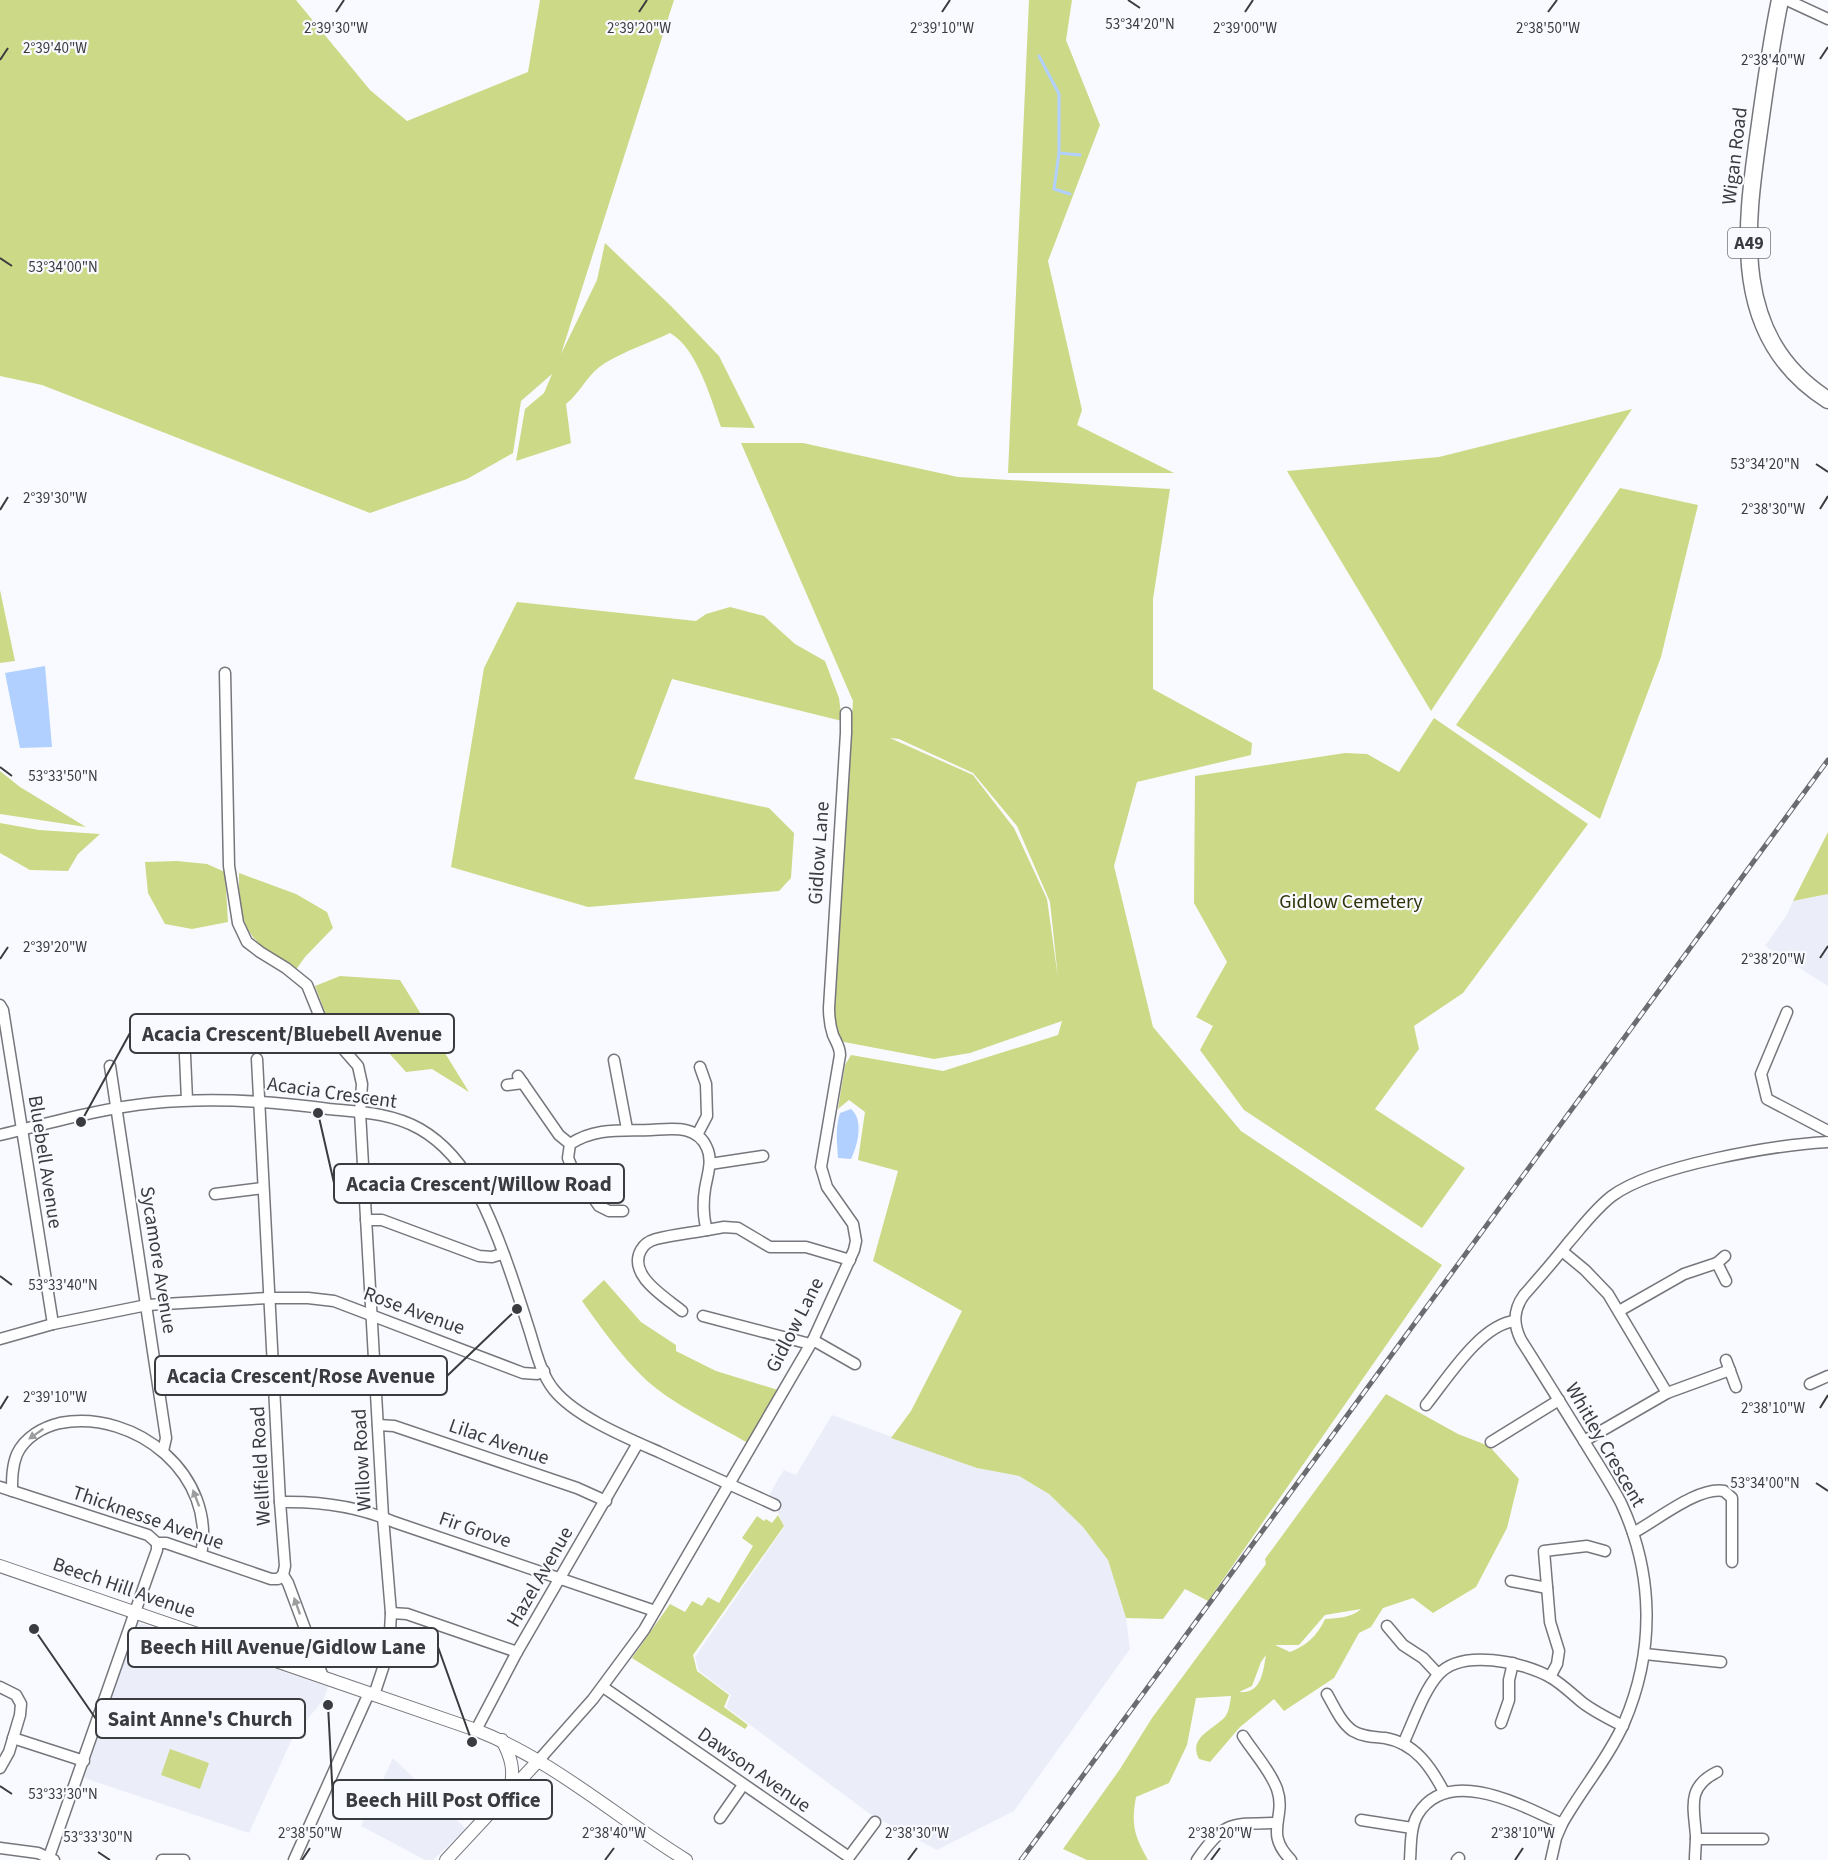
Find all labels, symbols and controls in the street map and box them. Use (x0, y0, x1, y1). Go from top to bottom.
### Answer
text: 53°34'20"N (1105, 14, 1175, 35)
text: 2°39'30"W (304, 18, 368, 39)
text: 2°39'20"W (607, 18, 671, 39)
text: 2°39'10"W (910, 18, 974, 39)
text: 2°39'00"W (1213, 18, 1277, 39)
text: 2°38'50"W (1516, 18, 1580, 39)
text: 2°39'40"W (23, 38, 87, 59)
text: 2°38'40"W (1741, 50, 1805, 71)
street label: Wigan Road (1715, 105, 1755, 207)
road number: A49 (1728, 228, 1770, 258)
text: 53°34'00"N (28, 257, 98, 278)
text: 53°34'20"N (1730, 454, 1800, 475)
text: 2°39'30"W (23, 488, 87, 509)
text: 2°38'30"W (1741, 499, 1805, 520)
text: 53°33'50"N (28, 766, 98, 787)
street label: Gidlow Lane (801, 800, 837, 905)
park label: Gidlow Cemetery (1279, 888, 1423, 916)
text: 2°39'20"W (23, 937, 87, 958)
text: 2°38'20"W (1741, 949, 1805, 970)
callout: Acacia Crescent/Bluebell Avenue (130, 1014, 454, 1053)
text: Acacia Crescent/Bluebell Avenue (141, 1019, 442, 1049)
street label: Acacia Crescent (265, 1070, 399, 1116)
street label: Bluebell Avenue (21, 1093, 69, 1231)
callout: Acacia Crescent/Willow Road (334, 1164, 624, 1203)
text: Acacia Crescent/Willow Road (345, 1169, 612, 1199)
street label: Sycamore Avenue (133, 1184, 183, 1336)
street label: Gidlow Lane (759, 1273, 831, 1377)
text: 53°33'40"N (28, 1275, 98, 1296)
street label: Rose Avenue (359, 1280, 469, 1342)
callout: Acacia Crescent/Rose Avenue (155, 1356, 447, 1395)
text: Acacia Crescent/Rose Avenue (166, 1361, 435, 1391)
street label: Whitley Crescent (1558, 1378, 1652, 1513)
text: 2°39'10"W (23, 1387, 87, 1408)
text: 2°38'10"W (1741, 1398, 1805, 1419)
street label: Wellfield Road (244, 1406, 278, 1526)
street label: Willow Road (345, 1408, 379, 1512)
street label: Lilac Avenue (445, 1412, 553, 1472)
one-way arrow (28, 1428, 44, 1439)
text: 53°34'00"N (1730, 1473, 1800, 1494)
street label: Thicknesse Avenue (68, 1479, 228, 1557)
one-way arrow (191, 1489, 200, 1507)
street label: Fir Grove (435, 1505, 515, 1555)
street label: Hazel Avenue (500, 1521, 580, 1633)
street label: Beech Hill Avenue (49, 1550, 199, 1626)
one-way arrow (291, 1596, 301, 1614)
callout: Beech Hill Avenue/Gidlow Lane (128, 1628, 438, 1667)
text: Beech Hill Avenue/Gidlow Lane (140, 1632, 426, 1662)
callout: Saint Anne's Church (96, 1699, 305, 1738)
text: Saint Anne's Church (107, 1704, 293, 1734)
street label: Dawson Avenue (692, 1721, 816, 1820)
callout: Beech Hill Post Office (333, 1780, 552, 1819)
text: 53°33'30"N (28, 1784, 98, 1805)
text: Beech Hill Post Office (345, 1785, 541, 1815)
text: 2°38'50"W (278, 1823, 342, 1844)
text: 2°38'40"W (582, 1823, 646, 1844)
text: 2°38'30"W (885, 1823, 949, 1844)
text: 2°38'20"W (1188, 1823, 1252, 1844)
text: 2°38'10"W (1491, 1823, 1555, 1844)
text: 53°33'30"N (63, 1827, 133, 1848)

